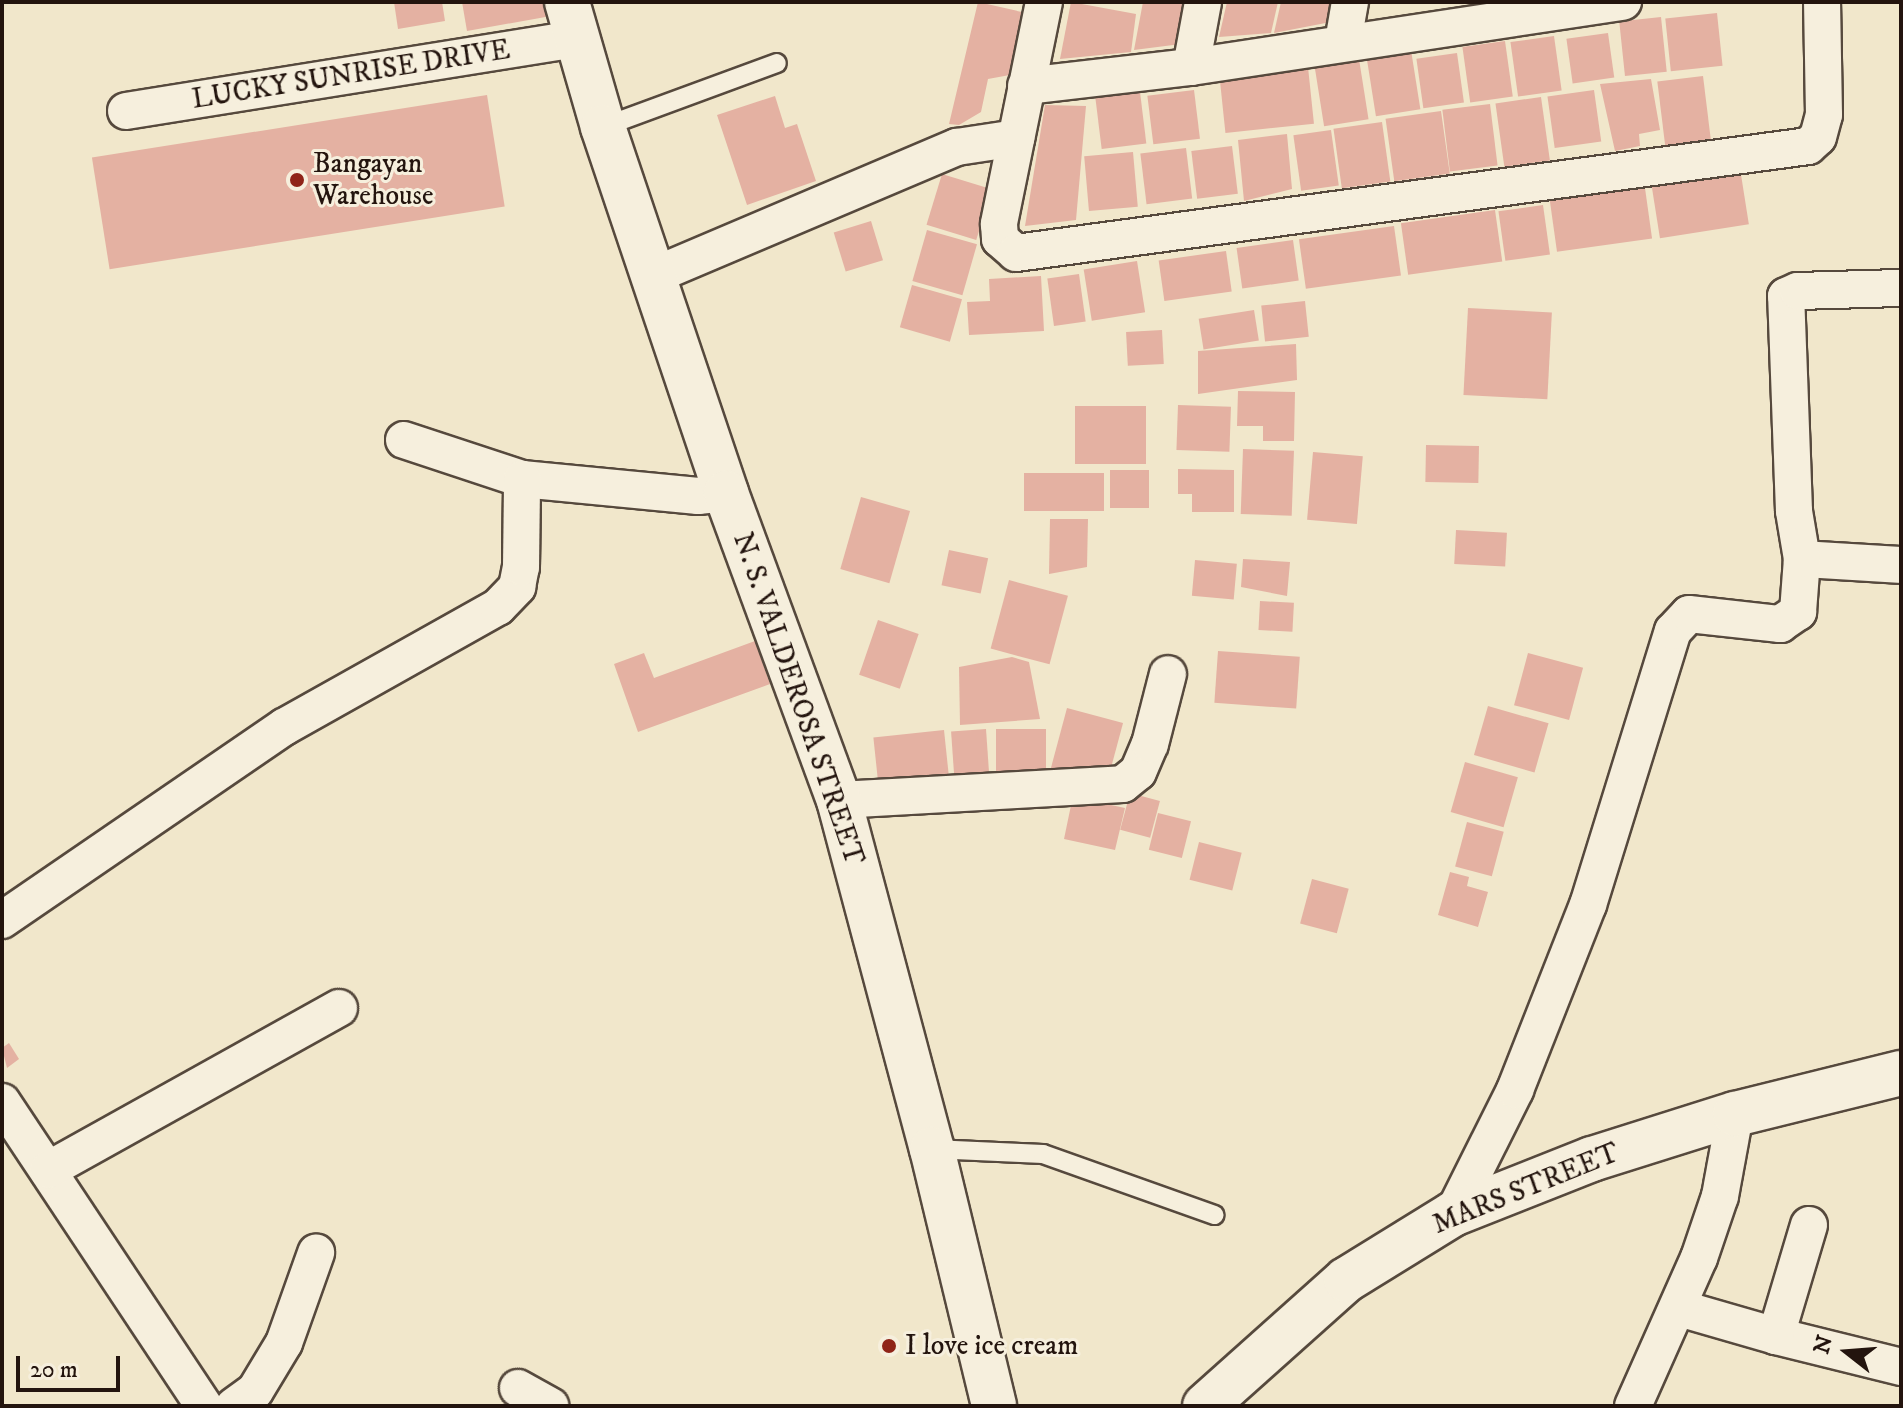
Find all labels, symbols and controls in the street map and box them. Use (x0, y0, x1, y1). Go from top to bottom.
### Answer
street label: LUCKY SUNRISE DRIVE (190, 33, 512, 117)
place label: Bangayan Warehouse (313, 147, 434, 213)
marker: Bangayan Warehouse (288, 171, 306, 189)
street label: N. S. VALDEROSA STREET (725, 528, 871, 870)
street label: MARS STREET (1428, 1136, 1624, 1242)
north arrow (1807, 1312, 1887, 1392)
place label: I love ice cream (905, 1329, 1078, 1363)
text: N (1808, 1332, 1839, 1357)
marker: I love ice cream (880, 1337, 898, 1355)
scale bar (20, 1340, 124, 1390)
text: 20 m (30, 1355, 78, 1385)

